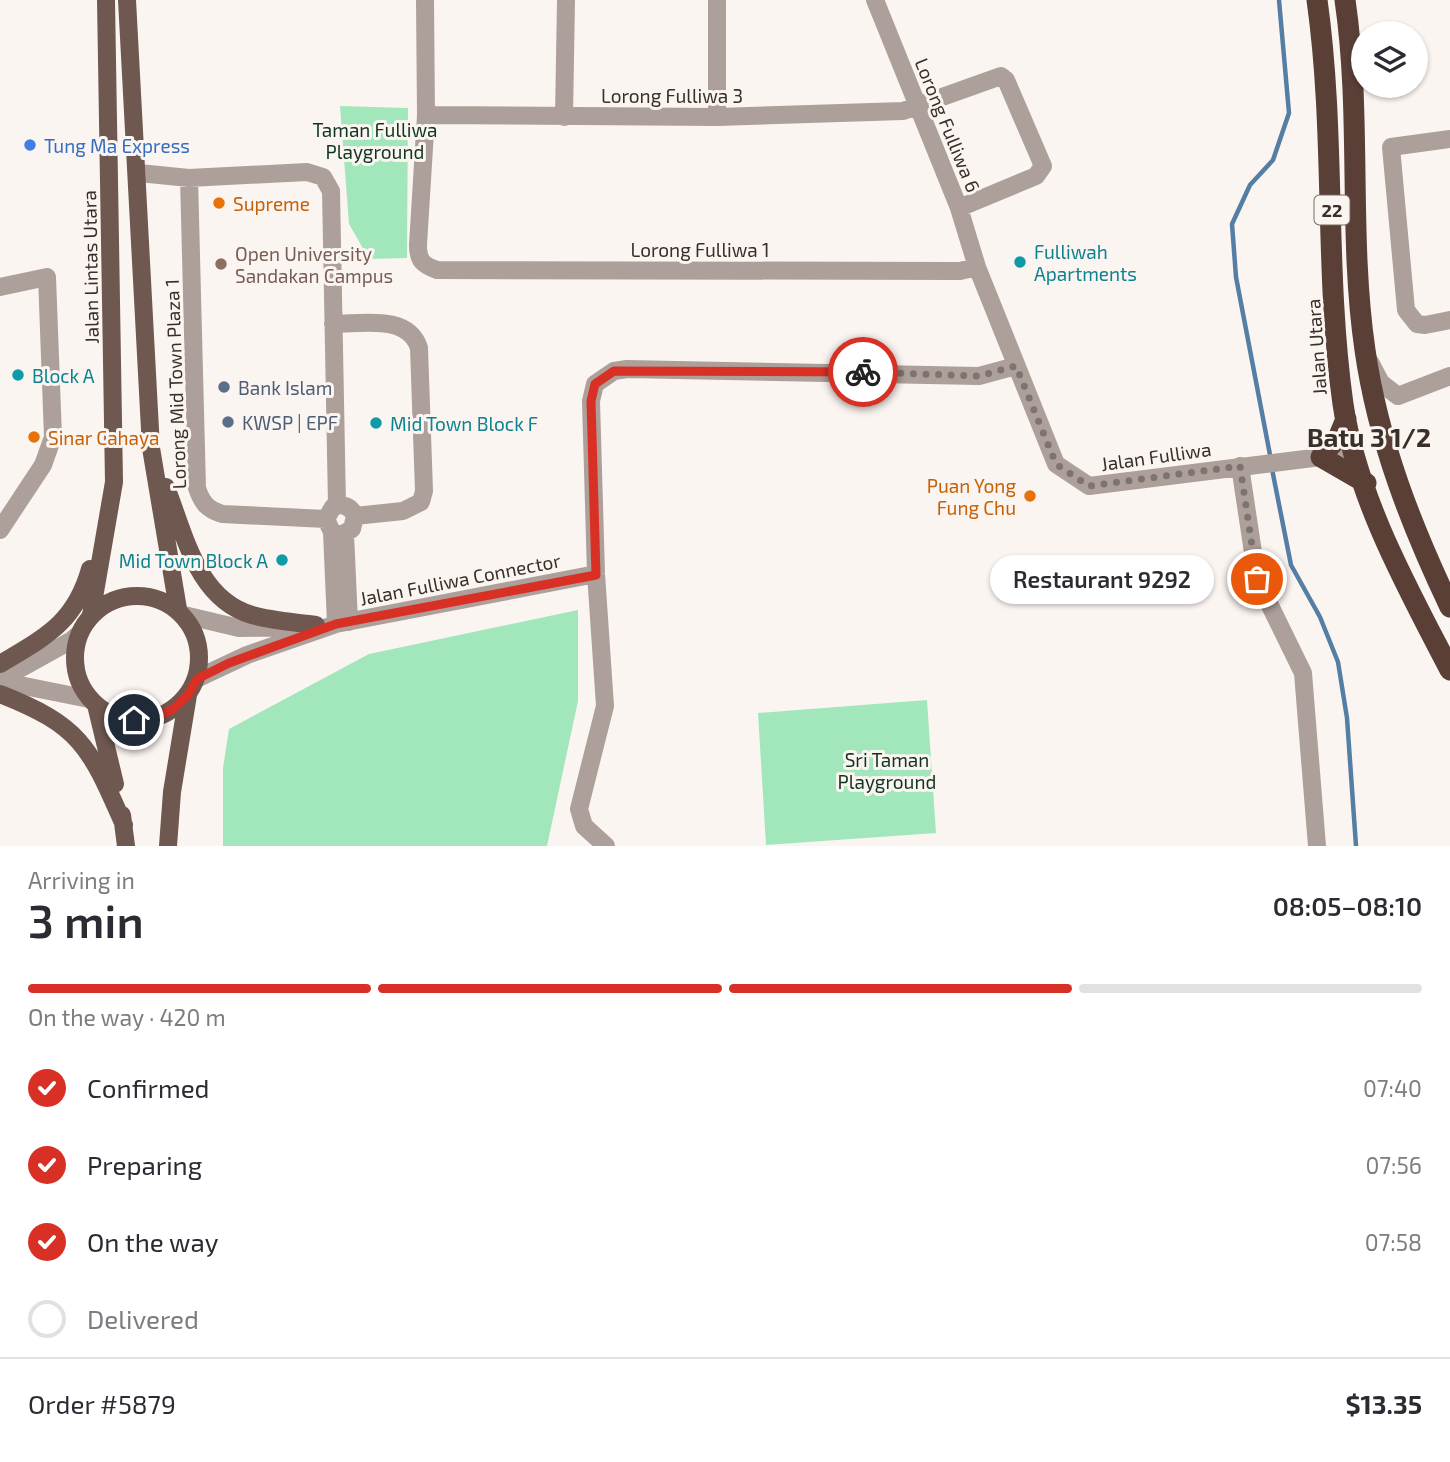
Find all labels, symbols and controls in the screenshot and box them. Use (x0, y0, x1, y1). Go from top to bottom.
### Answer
map controls (1351, 21, 1428, 98)
button: layers (1351, 21, 1428, 98)
street label: Lorong Fulliwa 6 (911, 55, 985, 195)
street label: Lorong Fulliwa 3 (601, 84, 743, 107)
park label: Taman Fulliwa Playground (313, 118, 437, 163)
place label: Tung Ma Express (44, 134, 190, 157)
marker: Tung Ma Express (22, 137, 38, 153)
street label: Jalan Lintas Utara (77, 190, 103, 344)
place label: Supreme (233, 192, 310, 215)
marker: Supreme (211, 195, 227, 211)
road number: 22 (1314, 196, 1350, 224)
street label: Lorong Fulliwa 1 (630, 238, 770, 261)
place label: Fulliwah Apartments (1034, 240, 1137, 285)
place label: Open University Sandakan Campus (235, 242, 393, 287)
marker: Fulliwah Apartments (1012, 254, 1028, 270)
marker: Open University Sandakan Campus (213, 256, 229, 272)
street label: Lorong Mid Town Plaza 1 (160, 278, 190, 490)
street label: Jalan Utara (1301, 298, 1331, 396)
courier (828, 337, 898, 407)
icon: bike (844, 353, 882, 391)
place label: Block A (32, 364, 95, 387)
marker: Block A (10, 367, 26, 383)
place label: Bank Islam (238, 376, 332, 399)
marker: Bank Islam (216, 379, 232, 395)
place label: KWSP | EPF (242, 411, 338, 434)
place label: Mid Town Block F (390, 412, 538, 435)
marker: KWSP | EPF (220, 414, 236, 430)
marker: Mid Town Block F (368, 415, 384, 431)
district label: Batu 3 1/2 (1307, 421, 1431, 452)
place label: Sinar Cahaya (48, 426, 159, 449)
marker: Sinar Cahaya (26, 429, 42, 445)
street label: Jalan Fulliwa (1099, 437, 1213, 475)
place label: Puan Yong Fung Chu (927, 474, 1016, 519)
marker: Puan Yong Fung Chu (1022, 488, 1038, 504)
street label: Jalan Fulliwa Connector (358, 548, 563, 610)
place label: Mid Town Block A (119, 549, 268, 572)
pin (1227, 549, 1287, 609)
marker: Mid Town Block A (274, 552, 290, 568)
callout: Restaurant 9292 (991, 554, 1215, 604)
icon: bag (1238, 560, 1276, 598)
text: Restaurant 9292 (1013, 565, 1191, 593)
pin (104, 690, 164, 750)
icon: home (115, 701, 153, 739)
park label: Sri Taman Playground (838, 748, 936, 793)
text: Arriving in (28, 866, 135, 894)
text: 08:05–08:10 (1273, 890, 1422, 921)
text: 3 min (28, 892, 144, 947)
text: On the way · 420 m (28, 1003, 226, 1031)
icon: check (28, 1069, 66, 1107)
text: Confirmed (87, 1072, 210, 1103)
text: 07:40 (1363, 1074, 1422, 1102)
icon: check (28, 1146, 66, 1184)
text: Preparing (87, 1149, 202, 1180)
text: 07:56 (1365, 1151, 1422, 1179)
icon: check (28, 1223, 66, 1261)
text: On the way (87, 1226, 218, 1257)
text: 07:58 (1365, 1228, 1422, 1256)
text: Delivered (87, 1303, 199, 1334)
text: Order #5879 (28, 1388, 176, 1419)
text: $13.35 (1346, 1388, 1422, 1419)

